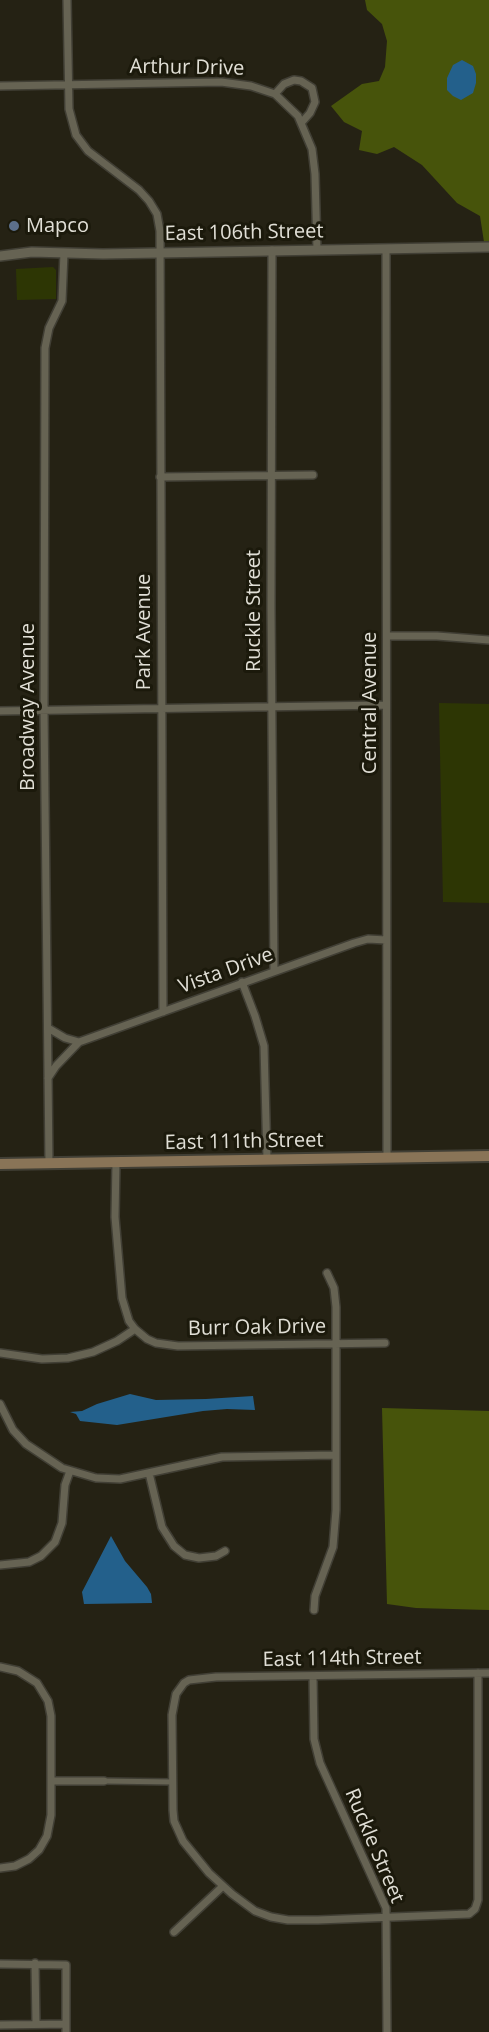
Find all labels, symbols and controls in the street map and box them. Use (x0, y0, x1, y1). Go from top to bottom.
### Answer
street label: Arthur Drive (129, 55, 245, 81)
place label: Mapco (26, 214, 89, 238)
marker: Mapco (7, 219, 21, 233)
street label: East 106th Street (164, 220, 324, 246)
street label: Ruckle Street (242, 550, 266, 672)
street label: Park Avenue (132, 574, 156, 690)
street label: Broadway Avenue (16, 623, 40, 791)
street label: Central Avenue (358, 632, 382, 774)
street label: Vista Drive (175, 943, 277, 999)
street label: East 111th Street (164, 1129, 324, 1155)
street label: Burr Oak Drive (188, 1315, 326, 1341)
street label: East 114th Street (262, 1646, 422, 1672)
street label: Ruckle Street (339, 1785, 409, 1907)

